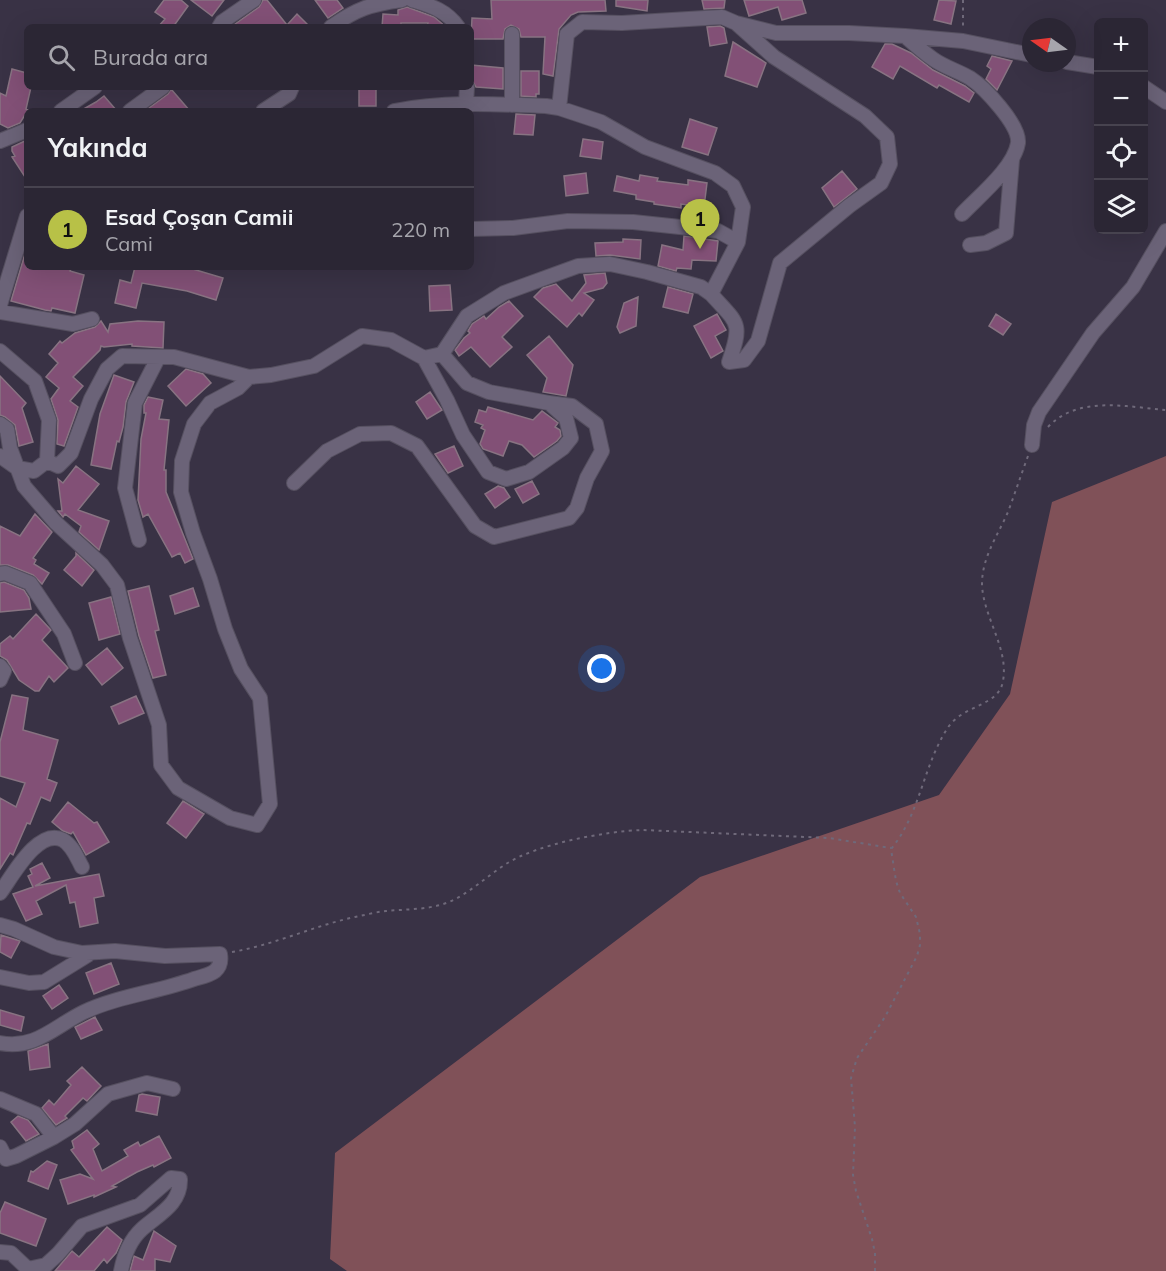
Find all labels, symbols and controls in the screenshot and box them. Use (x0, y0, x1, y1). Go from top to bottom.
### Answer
north arrow (1022, 18, 1076, 72)
map controls (1094, 18, 1148, 234)
button: + (1094, 18, 1148, 72)
search box (24, 24, 474, 90)
icon: search (45, 41, 78, 74)
text: Burada ara (93, 43, 208, 71)
button: − (1094, 72, 1148, 126)
button: locate (1094, 126, 1148, 180)
text: Yakında (48, 131, 148, 164)
button: layers (1094, 180, 1148, 234)
pin: 1 (680, 200, 720, 249)
text: Esad Çoşan Camii (105, 203, 293, 231)
text: 1 (62, 217, 74, 242)
text: 220 m (391, 217, 450, 242)
text: Cami (105, 231, 153, 256)
your location (587, 654, 616, 683)

